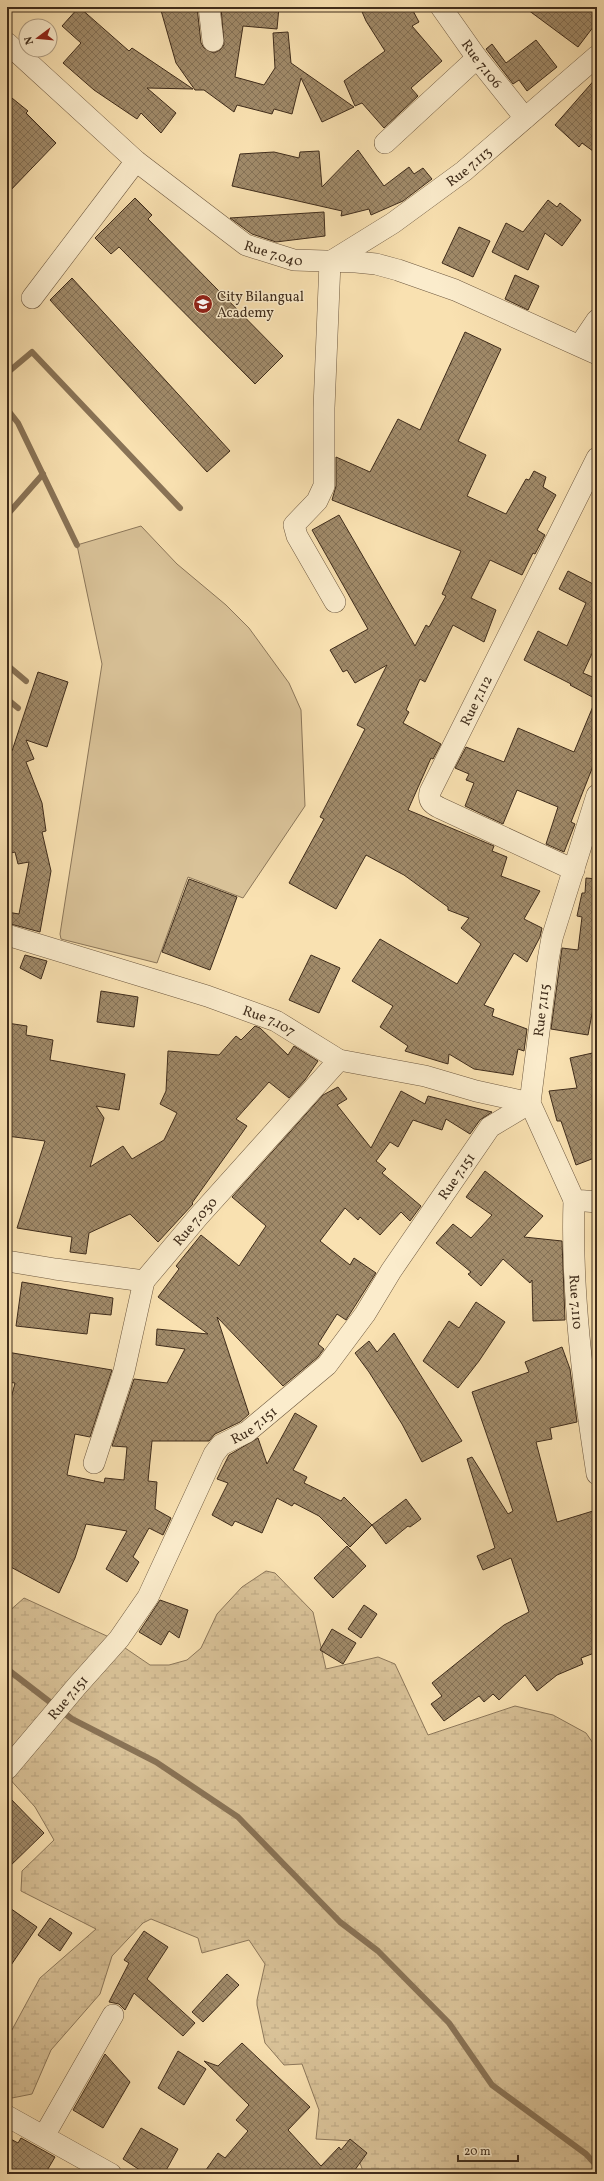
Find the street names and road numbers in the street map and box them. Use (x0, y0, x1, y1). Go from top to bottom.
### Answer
street label: Rue 7.106 (456, 36, 506, 93)
street label: Rue 7.113 (443, 143, 496, 192)
street label: Rue 7.040 (241, 237, 303, 271)
street label: Rue 7.112 (457, 673, 498, 730)
street label: Rue 7.115 (530, 983, 555, 1038)
street label: Rue 7.107 (240, 1002, 299, 1042)
street label: Rue 7.151 (435, 1150, 480, 1204)
street label: Rue 7.030 (169, 1194, 222, 1251)
street label: Rue 7.110 (564, 1274, 586, 1330)
street label: Rue 7.151 (228, 1403, 282, 1450)
street label: Rue 7.151 (44, 1672, 93, 1725)

